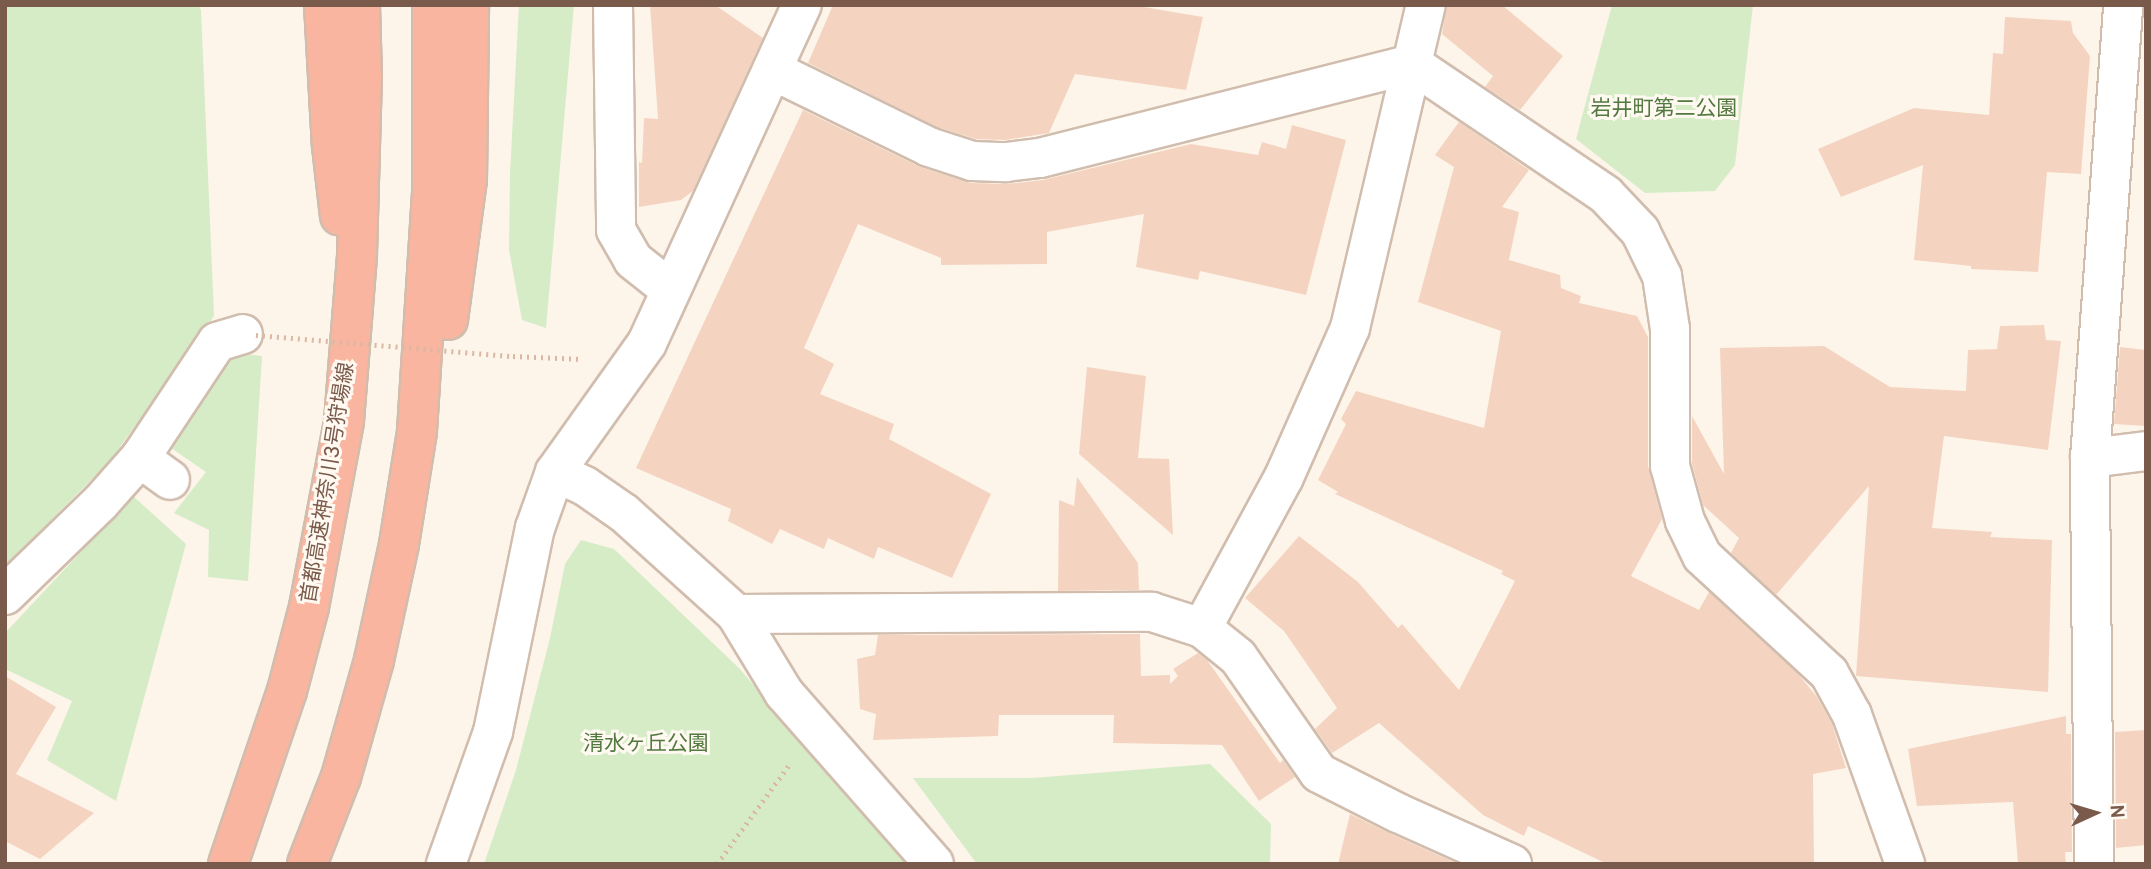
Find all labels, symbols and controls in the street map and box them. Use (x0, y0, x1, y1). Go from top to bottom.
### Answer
park label: 岩井町第二公園 (1591, 97, 1737, 123)
street label: 首都高速神奈川3号狩場線 (297, 361, 361, 605)
park label: 清水ヶ丘公園 (583, 732, 709, 758)
north arrow (2060, 778, 2130, 848)
text: N (2104, 804, 2128, 819)

